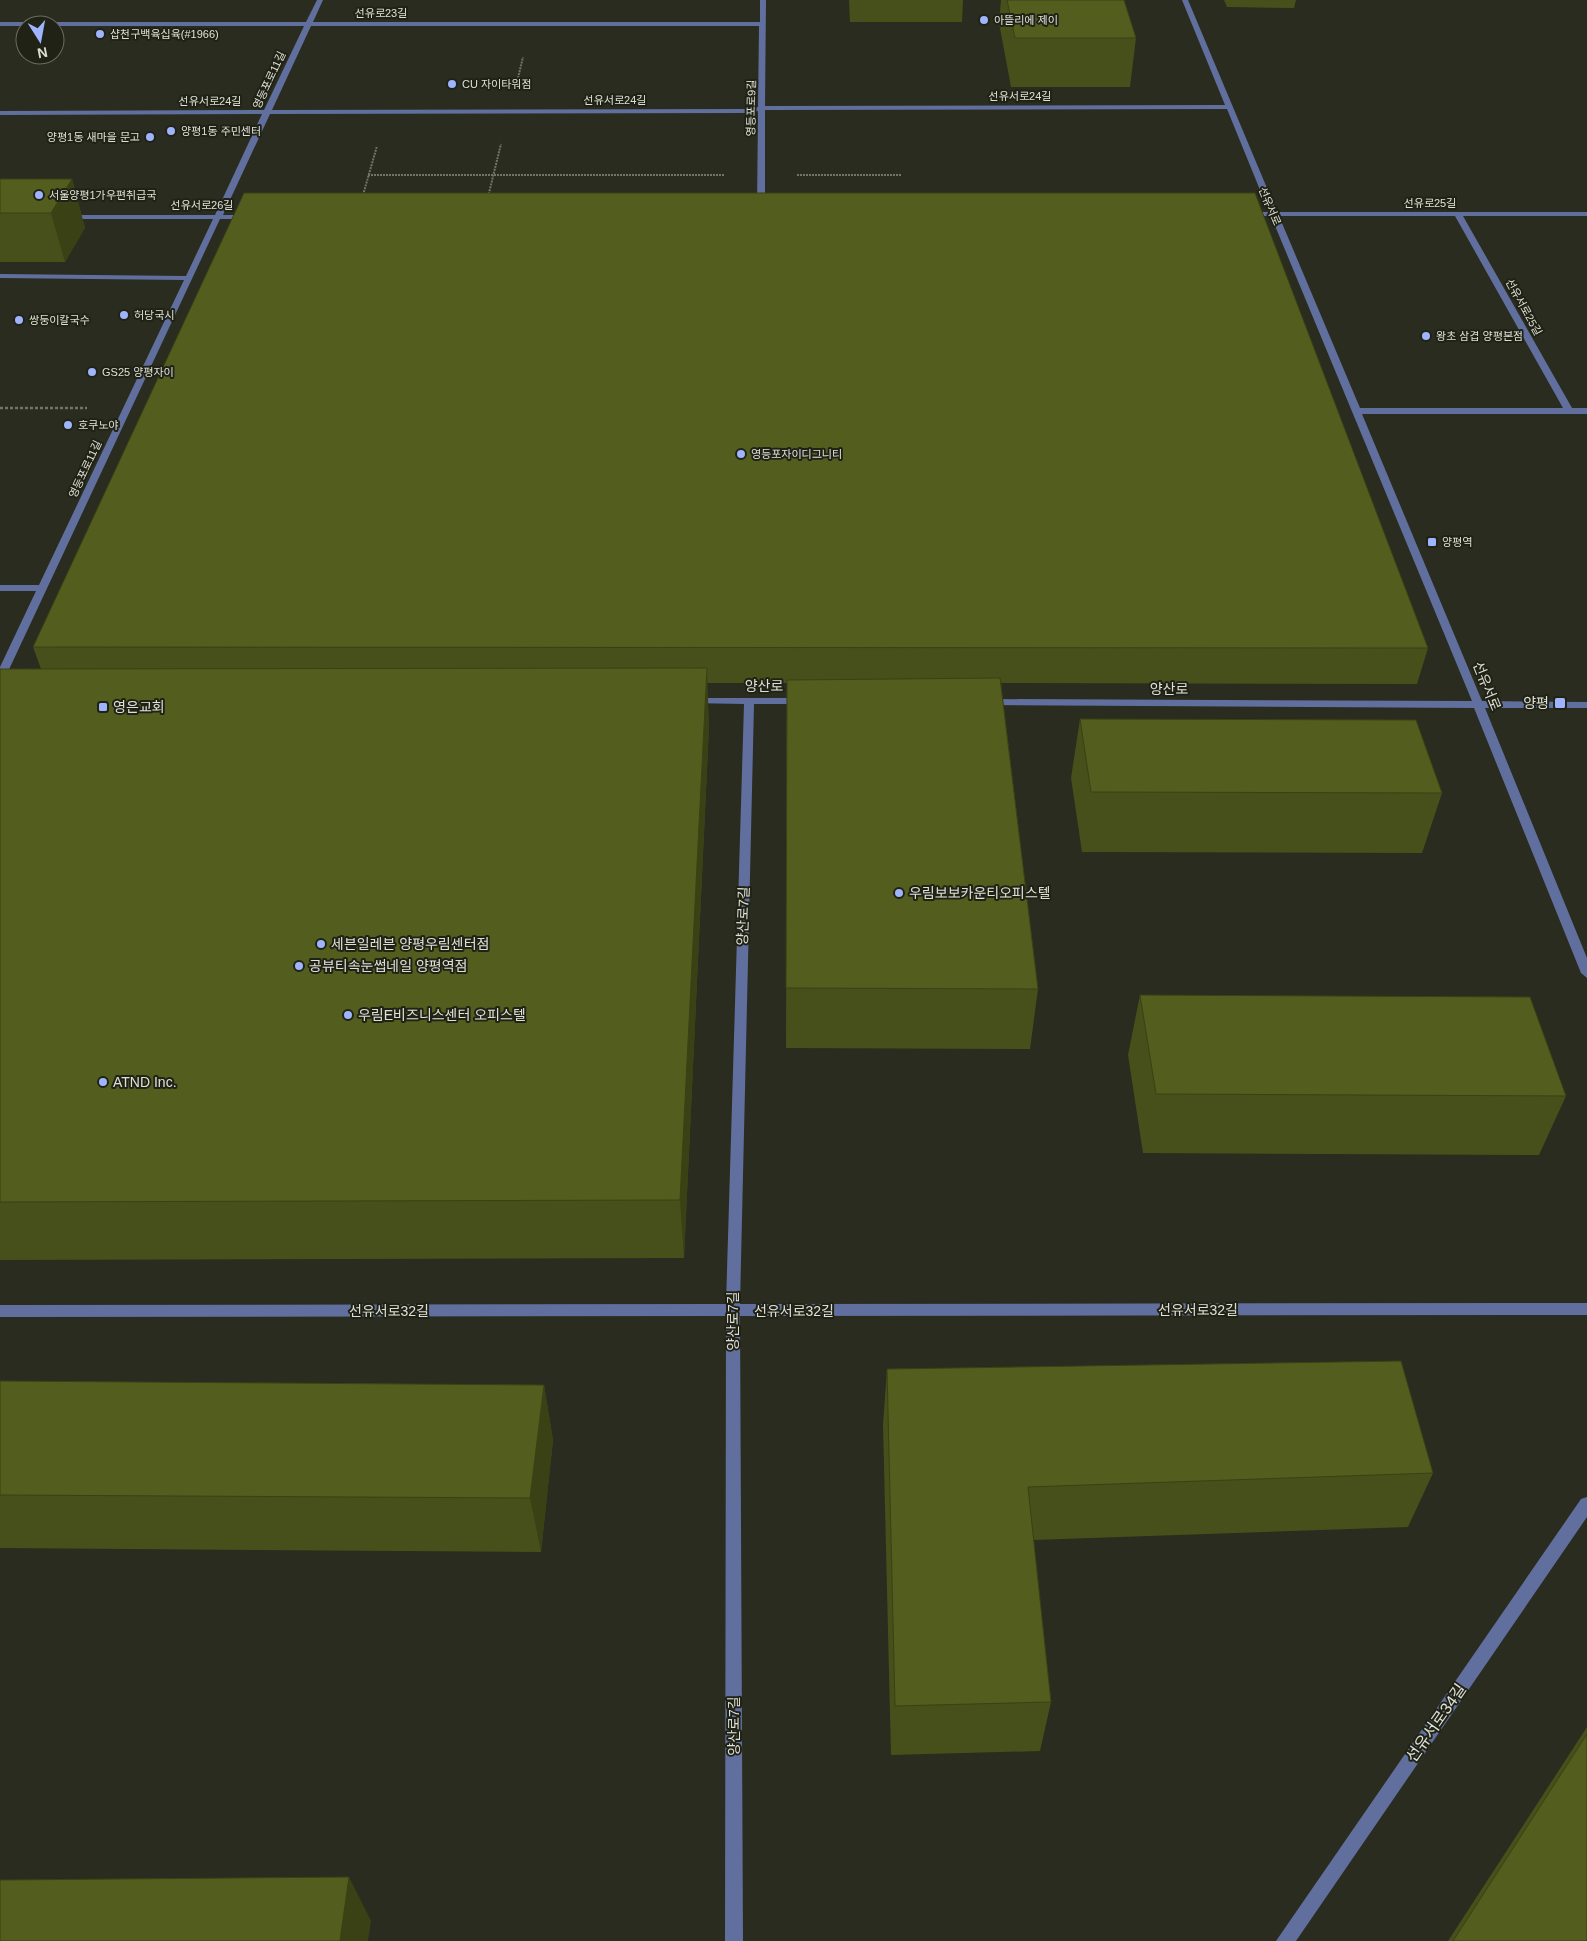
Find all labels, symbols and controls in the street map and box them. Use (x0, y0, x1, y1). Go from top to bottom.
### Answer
street label: 선유로23길 (355, 7, 407, 19)
marker: 아뜰리에 제이 (978, 14, 990, 26)
place label: 아뜰리에 제이 (994, 14, 1058, 26)
north arrow (15, 15, 65, 65)
marker: 샵천구백육십육(#1966) (94, 28, 106, 40)
place label: 샵천구백육십육(#1966) (110, 28, 219, 40)
text: N (36, 44, 49, 62)
street label: 영등포로11길 (250, 49, 288, 111)
marker: CU 자이타워점 (446, 78, 458, 90)
place label: CU 자이타워점 (462, 78, 532, 90)
street label: 영등포로9길 (745, 80, 757, 136)
street label: 선유서로24길 (989, 90, 1051, 102)
street label: 선유서로24길 (584, 94, 646, 106)
street label: 선유서로24길 (179, 95, 241, 107)
marker: 양평1동 주민센터 (165, 125, 177, 137)
place label: 양평1동 주민센터 (181, 125, 261, 137)
place label: 양평1동 새마을 문고 (47, 131, 140, 143)
marker: 양평1동 새마을 문고 (144, 131, 156, 143)
street label: 선유서로 (1257, 185, 1283, 227)
marker: 서울양평1가우편취급국 (33, 189, 45, 201)
place label: 서울양평1가우편취급국 (49, 189, 156, 201)
street label: 선유로25길 (1404, 197, 1456, 209)
street label: 선유서로26길 (171, 199, 233, 211)
street label: 선유서로25길 (1504, 277, 1544, 337)
marker: 허당국시 (118, 309, 130, 321)
place label: 허당국시 (134, 309, 174, 321)
marker: 쌍둥이칼국수 (13, 314, 25, 326)
place label: 쌍둥이칼국수 (29, 314, 90, 326)
marker: 왕초 삼겹 양평본점 (1420, 330, 1432, 342)
place label: 왕초 삼겹 양평본점 (1436, 330, 1523, 342)
marker: GS25 양평자이 (86, 366, 98, 378)
place label: GS25 양평자이 (102, 366, 174, 378)
marker: 호쿠노야 (62, 419, 74, 431)
place label: 호쿠노야 (78, 419, 118, 431)
street label: 영등포로11길 (66, 438, 104, 500)
marker: 영등포자이디그니티 (735, 448, 747, 460)
place label: 영등포자이디그니티 (751, 448, 842, 460)
marker: 양평역 (1426, 536, 1438, 548)
place label: 양평역 (1442, 536, 1472, 548)
street label: 선유서로 (1470, 659, 1504, 713)
street label: 양산로 (745, 678, 783, 694)
street label: 양산로 (1150, 681, 1188, 697)
place label: 양평 (1523, 695, 1549, 711)
marker: 양평 (1553, 696, 1567, 710)
place label: 영은교회 (113, 699, 165, 715)
marker: 영은교회 (97, 701, 109, 713)
place label: 우림보보카운티오피스텔 (909, 885, 1051, 901)
street label: 양산로7길 (734, 886, 752, 946)
marker: 우림보보카운티오피스텔 (893, 887, 905, 899)
place label: 세븐일레븐 양평우림센터점 (331, 936, 489, 952)
marker: 세븐일레븐 양평우림센터점 (315, 938, 327, 950)
place label: 공뷰티속눈썹네일 양평역점 (309, 958, 467, 974)
marker: 공뷰티속눈썹네일 양평역점 (293, 960, 305, 972)
place label: 우림E비즈니스센터 오피스텔 (358, 1007, 526, 1023)
marker: 우림E비즈니스센터 오피스텔 (342, 1009, 354, 1021)
place label: ATND Inc. (113, 1074, 177, 1090)
marker: ATND Inc. (97, 1076, 109, 1088)
street label: 양산로7길 (725, 1291, 741, 1351)
street label: 선유서로32길 (1158, 1302, 1238, 1318)
street label: 선유서로32길 (349, 1303, 429, 1319)
street label: 선유서로32길 (754, 1303, 834, 1319)
street label: 선유서로34길 (1403, 1681, 1469, 1765)
street label: 양산로7길 (726, 1696, 742, 1756)

